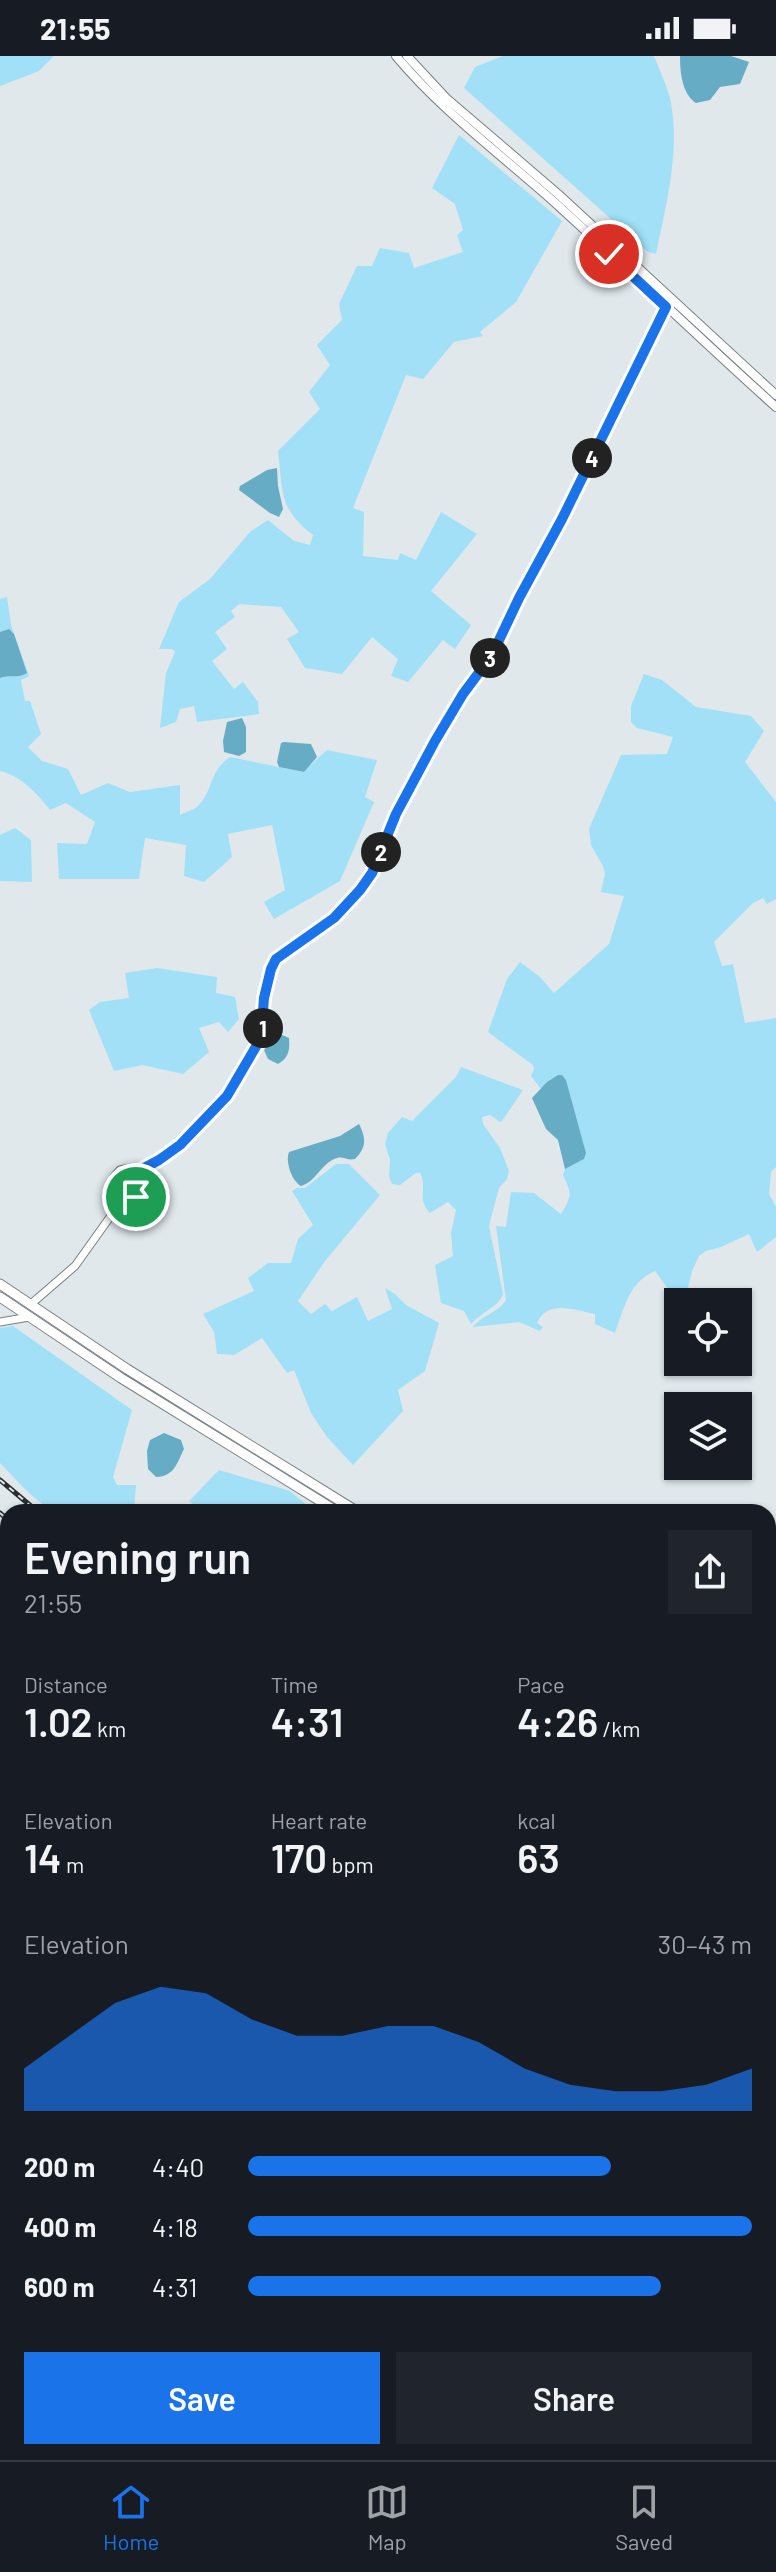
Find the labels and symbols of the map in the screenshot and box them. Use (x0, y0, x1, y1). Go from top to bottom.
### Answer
pin (575, 220, 643, 288)
pin: 4 (572, 438, 612, 478)
pin: 3 (470, 638, 510, 678)
pin: 2 (361, 832, 401, 872)
pin: 1 (243, 1008, 283, 1048)
pin (102, 1163, 170, 1231)

